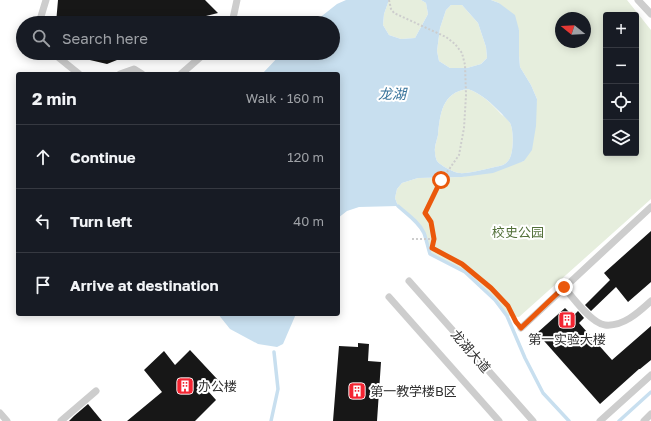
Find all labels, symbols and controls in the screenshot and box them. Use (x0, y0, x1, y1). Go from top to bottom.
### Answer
north arrow (555, 12, 591, 48)
map controls (603, 12, 639, 156)
button: + (603, 12, 639, 48)
search box (16, 16, 340, 60)
icon: search (30, 27, 52, 49)
text: Search here (62, 29, 148, 47)
button: − (603, 48, 639, 84)
button: locate (603, 84, 639, 120)
water label: 龙湖 (378, 85, 408, 102)
text: 2 min (32, 88, 76, 109)
text: Walk · 160 m (246, 90, 324, 106)
button: layers (603, 120, 639, 156)
icon: ahead (32, 146, 54, 168)
text: Continue (70, 148, 136, 166)
text: 120 m (287, 149, 324, 165)
route start (432, 171, 450, 189)
icon: left (32, 210, 54, 232)
text: Turn left (70, 212, 132, 230)
text: 40 m (293, 213, 324, 229)
park label: 校史公园 (492, 224, 544, 240)
icon: arrive (32, 274, 54, 296)
text: Arrive at destination (70, 276, 219, 294)
route end (555, 278, 573, 296)
building icon: 第一实验大楼 (557, 310, 577, 330)
street label: 龙湖大道 (448, 326, 494, 376)
place label: 第一实验大楼 (528, 331, 606, 347)
building icon: 办公楼 (175, 376, 195, 396)
place label: 办公楼 (198, 378, 237, 394)
building icon: 第一教学楼B区 (347, 381, 367, 401)
place label: 第一教学楼B区 (370, 383, 457, 399)

